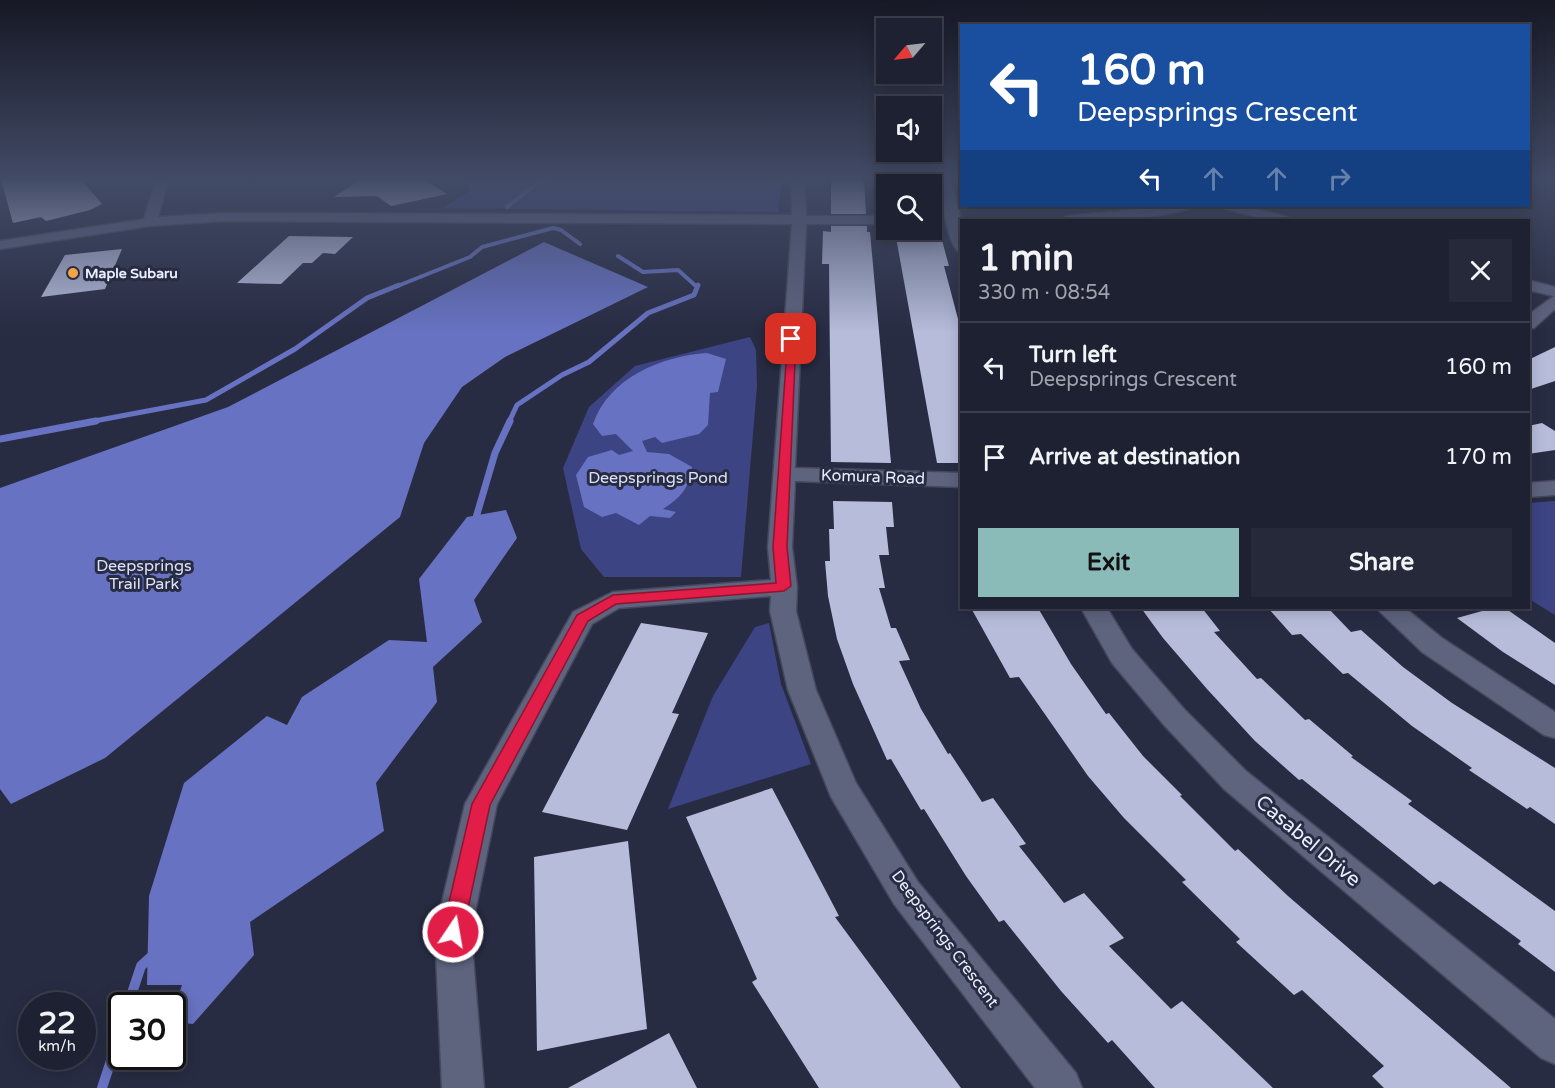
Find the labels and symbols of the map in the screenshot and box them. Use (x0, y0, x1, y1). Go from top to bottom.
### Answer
north arrow (876, 18, 942, 84)
place label: Maple Subaru (85, 265, 178, 282)
marker: Maple Subaru (66, 266, 80, 280)
pin (765, 313, 816, 364)
street label: Komura Road (821, 465, 925, 489)
park label: Deepsprings Pond (588, 468, 728, 488)
park label: Deepsprings Trail Park (96, 556, 192, 594)
street label: Casabel Drive (1251, 790, 1365, 892)
street label: Deepsprings Crescent (887, 867, 1003, 1011)
position arrow (421, 900, 485, 964)
speed limit sign: 30 (108, 992, 186, 1070)

